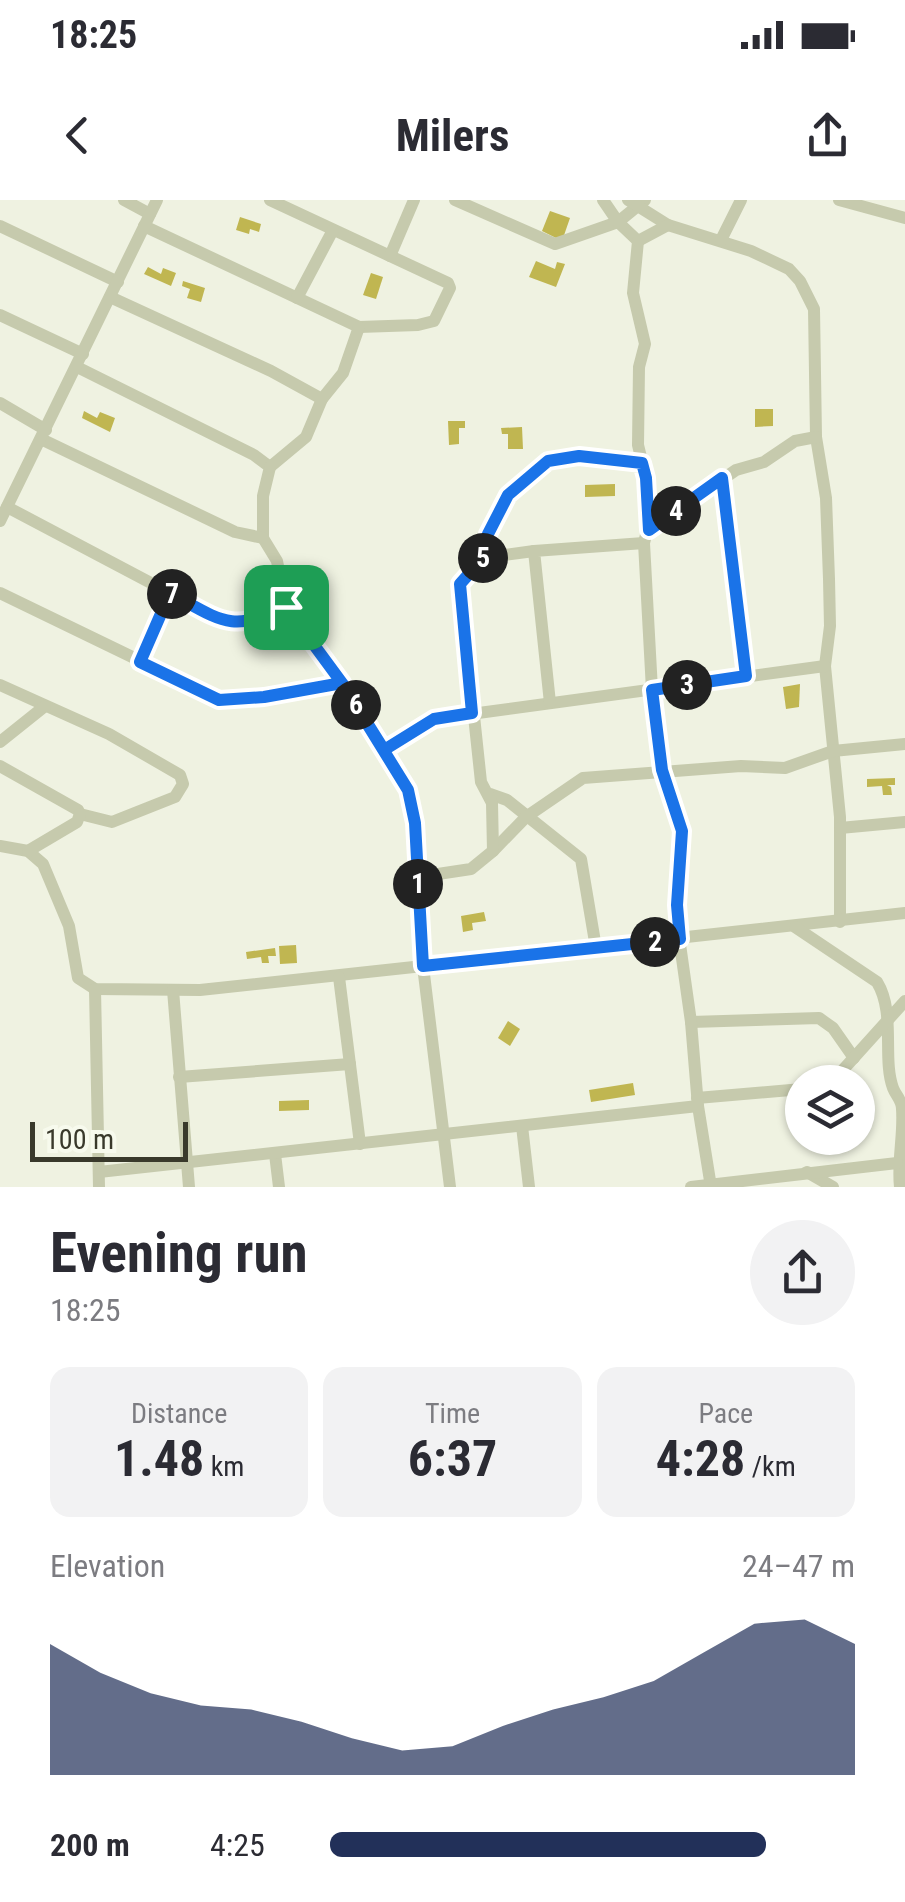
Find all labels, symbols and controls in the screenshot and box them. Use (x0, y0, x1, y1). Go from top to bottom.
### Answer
text: 18:25 (50, 13, 137, 57)
icon: back (50, 108, 105, 163)
icon: share (800, 108, 855, 163)
text: Milers (396, 109, 509, 162)
pin: 4 (651, 486, 701, 536)
text: 4 (669, 494, 683, 527)
pin: 5 (458, 533, 508, 583)
text: 5 (476, 541, 490, 574)
pin (244, 565, 329, 650)
pin: 7 (147, 569, 197, 619)
text: 7 (165, 577, 179, 610)
icon: arrive (259, 580, 314, 635)
pin: 3 (662, 660, 712, 710)
text: 3 (680, 668, 694, 701)
pin: 6 (331, 680, 381, 730)
text: 6 (349, 688, 363, 721)
pin: 1 (393, 859, 443, 909)
text: 1 (411, 867, 425, 900)
pin: 2 (630, 917, 680, 967)
text: 2 (648, 925, 662, 958)
map controls (785, 1065, 875, 1155)
button: layers (785, 1065, 875, 1155)
scale bar (30, 1117, 188, 1161)
text: 100 m (45, 1123, 114, 1156)
button: share (750, 1220, 855, 1325)
text: Evening run (50, 1221, 308, 1285)
text: 18:25 (50, 1291, 121, 1329)
text: Distance (131, 1397, 227, 1430)
text: Time (425, 1397, 480, 1430)
text: Pace (698, 1397, 753, 1430)
text: 1.48 (114, 1430, 204, 1488)
text: 6:37 (408, 1430, 497, 1488)
text: 4:28 (656, 1430, 745, 1488)
text: km (204, 1450, 244, 1483)
text: /km (745, 1450, 796, 1483)
text: Elevation (50, 1547, 165, 1585)
text: 24–47 m (742, 1547, 855, 1585)
text: 200 m (50, 1826, 130, 1864)
text: 4:25 (210, 1826, 265, 1864)

